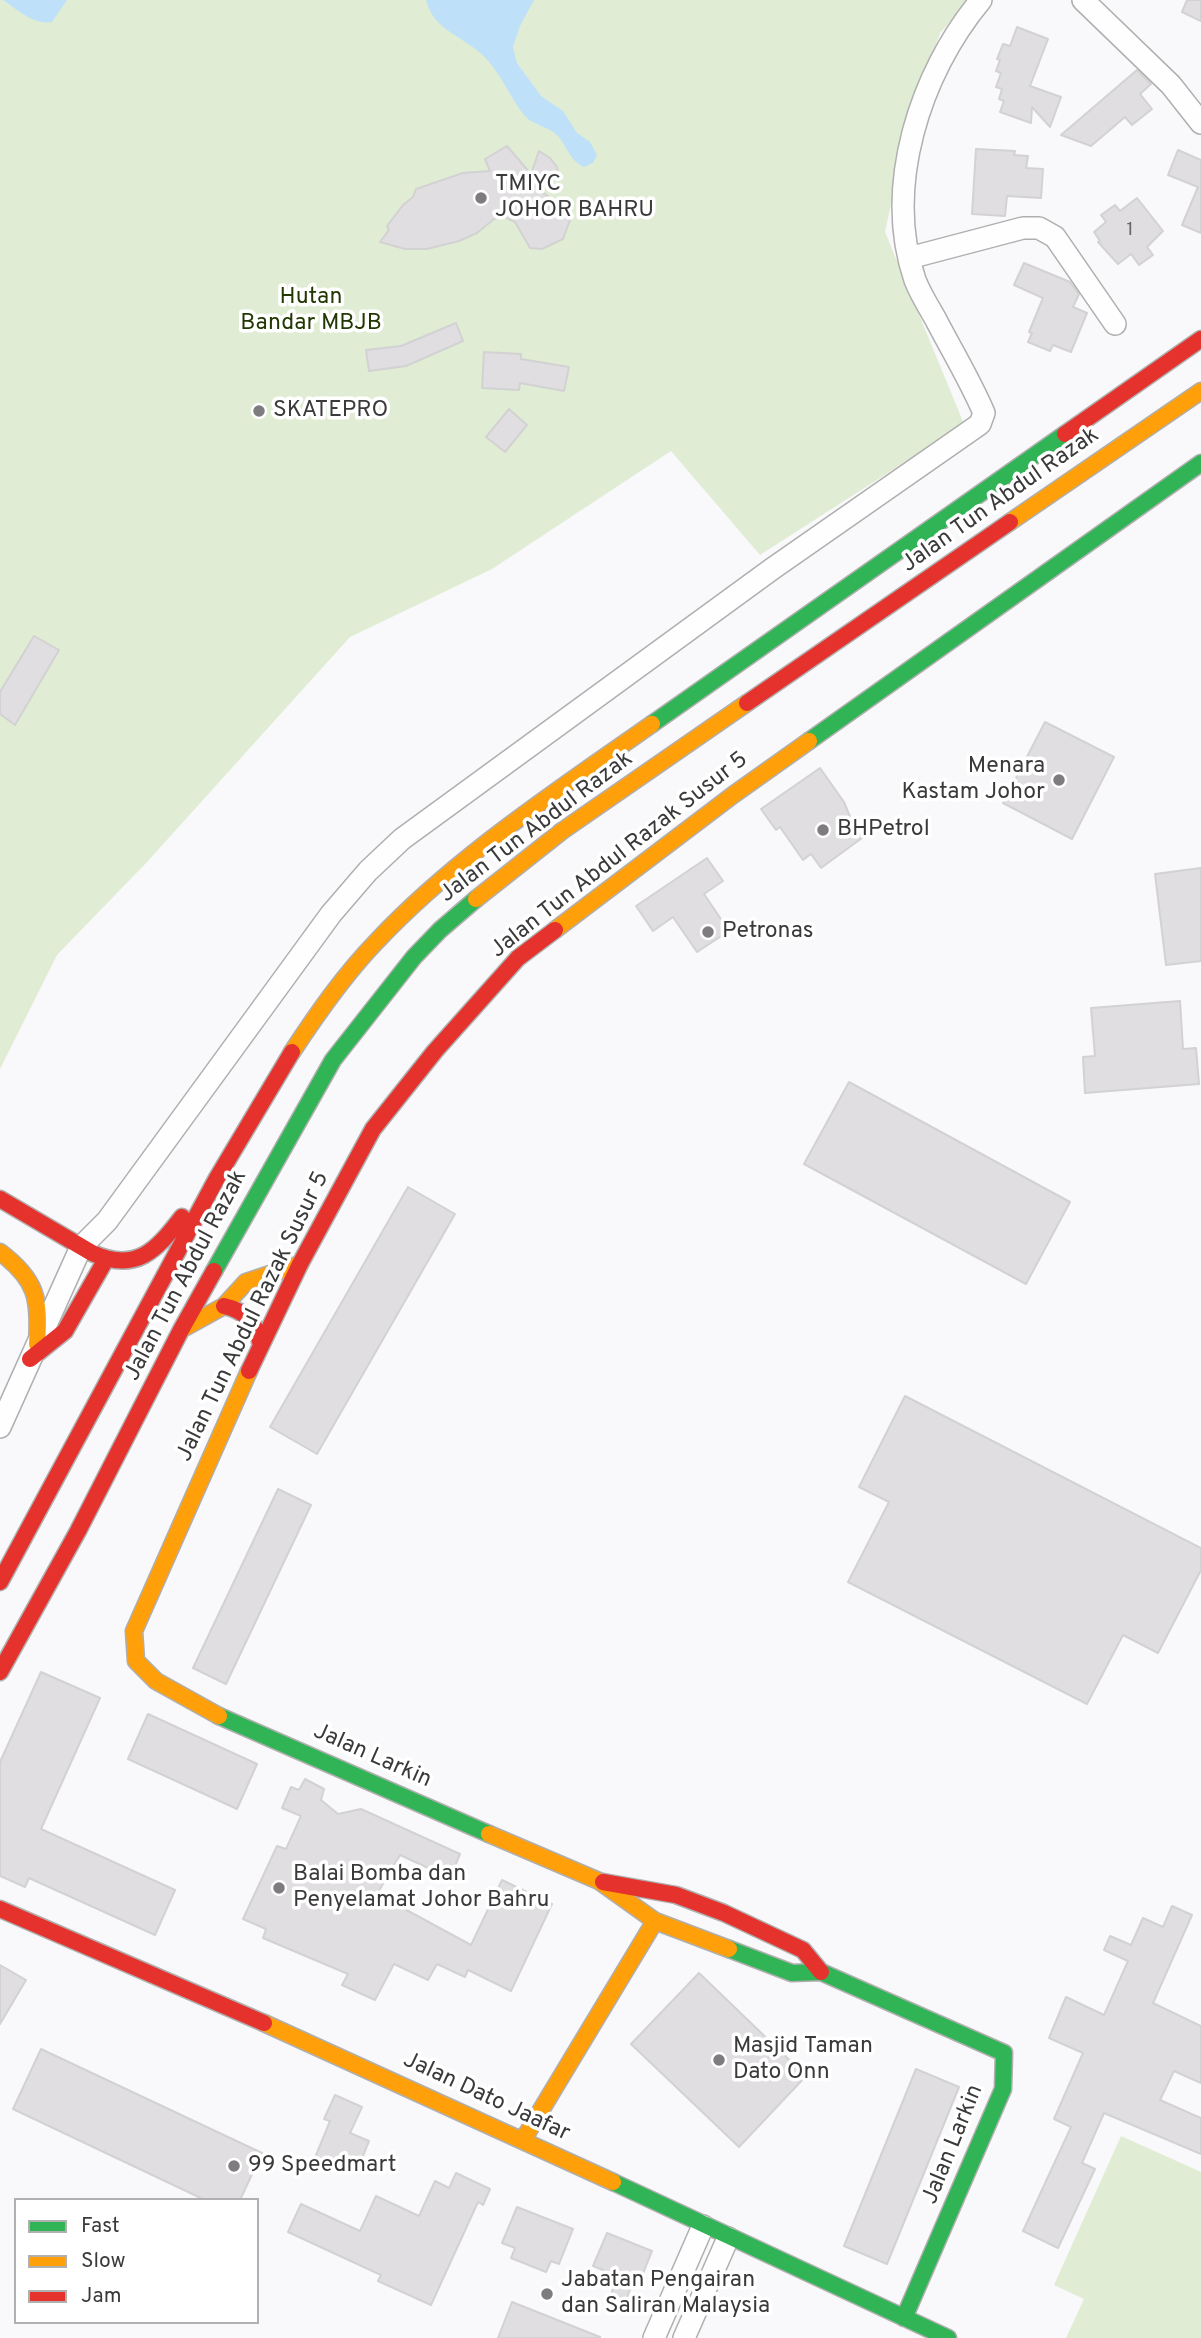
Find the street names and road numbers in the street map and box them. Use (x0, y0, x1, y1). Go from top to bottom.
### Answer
street label: Jalan Tun Abdul Razak (897, 422, 1105, 580)
street label: Jalan Tun Abdul Razak (435, 746, 639, 910)
street label: Jalan Tun Abdul Razak Susur 5 (486, 747, 754, 965)
street label: Jalan Tun Abdul Razak (120, 1166, 254, 1386)
street label: Jalan Tun Abdul Razak Susur 5 (172, 1168, 336, 1466)
street label: Jalan Larkin (309, 1719, 435, 1795)
street label: Jalan Dato Jaafar (398, 2047, 574, 2149)
street label: Jalan Larkin (918, 2081, 990, 2209)

